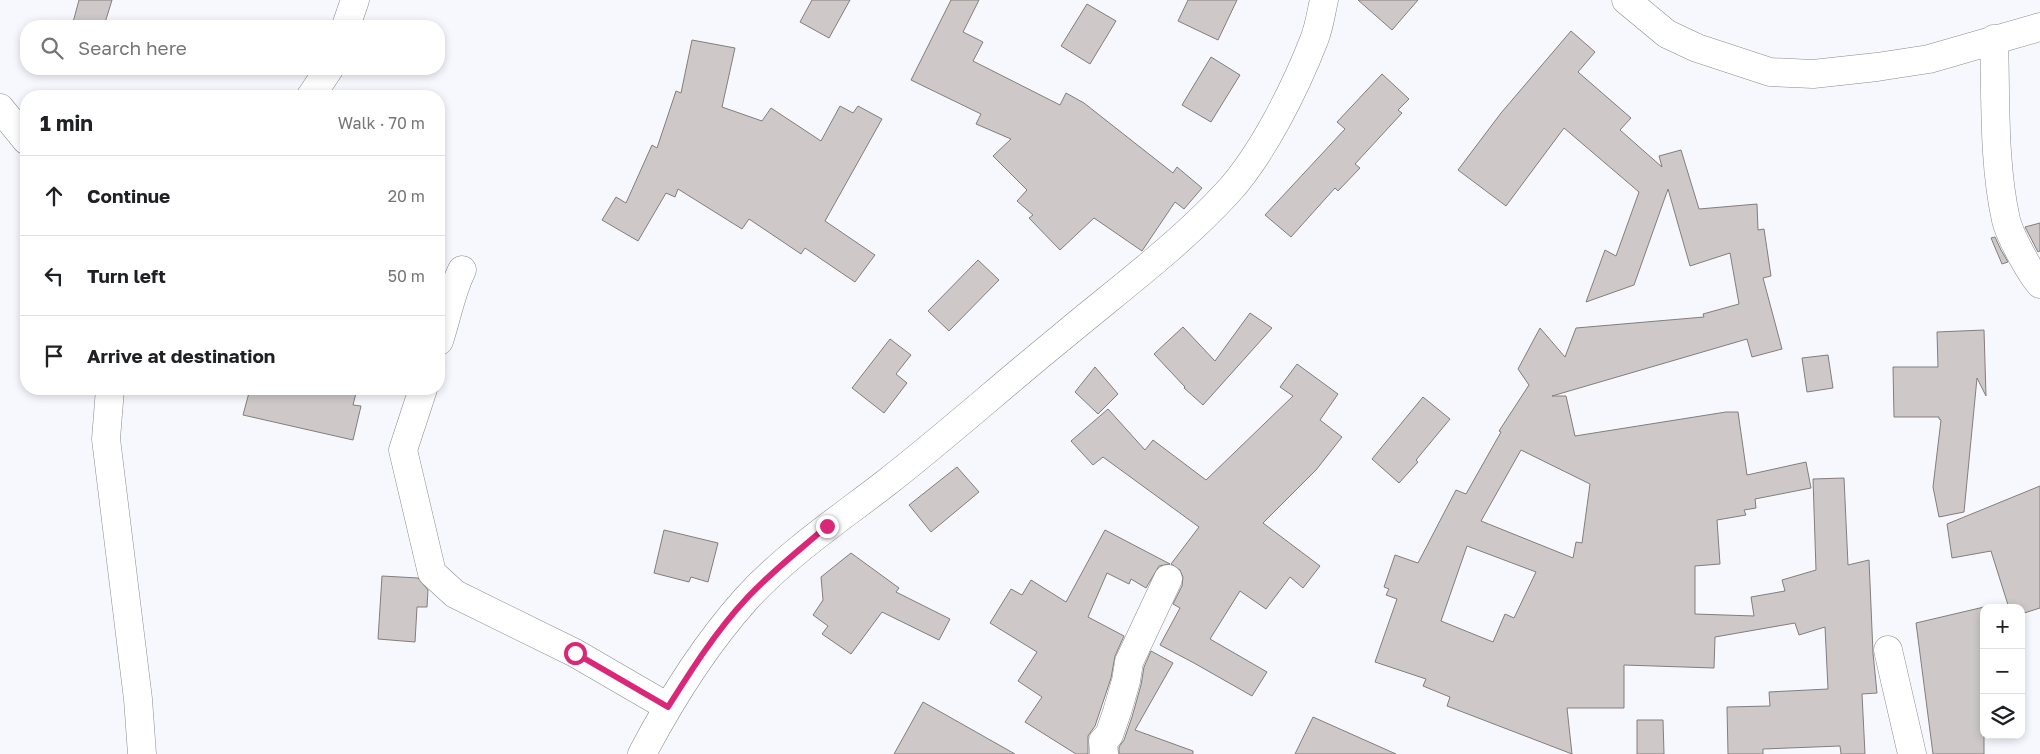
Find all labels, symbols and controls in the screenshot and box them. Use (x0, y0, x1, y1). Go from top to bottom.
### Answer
search box (20, 20, 445, 75)
icon: search (38, 34, 66, 62)
text: Search here (78, 36, 187, 59)
text: 1 min (40, 110, 93, 136)
text: Walk · 70 m (338, 113, 425, 133)
icon: ahead (40, 182, 68, 210)
text: Continue (87, 184, 170, 207)
text: 20 m (388, 186, 425, 206)
icon: left (40, 262, 68, 290)
text: Turn left (87, 264, 166, 287)
text: 50 m (388, 266, 425, 286)
icon: arrive (40, 342, 68, 370)
text: Arrive at destination (87, 344, 275, 367)
route end (816, 515, 839, 538)
map controls (1980, 604, 2025, 739)
button: + (1980, 604, 2025, 649)
route start (564, 642, 587, 665)
button: − (1980, 649, 2025, 694)
button: layers (1980, 694, 2025, 739)

